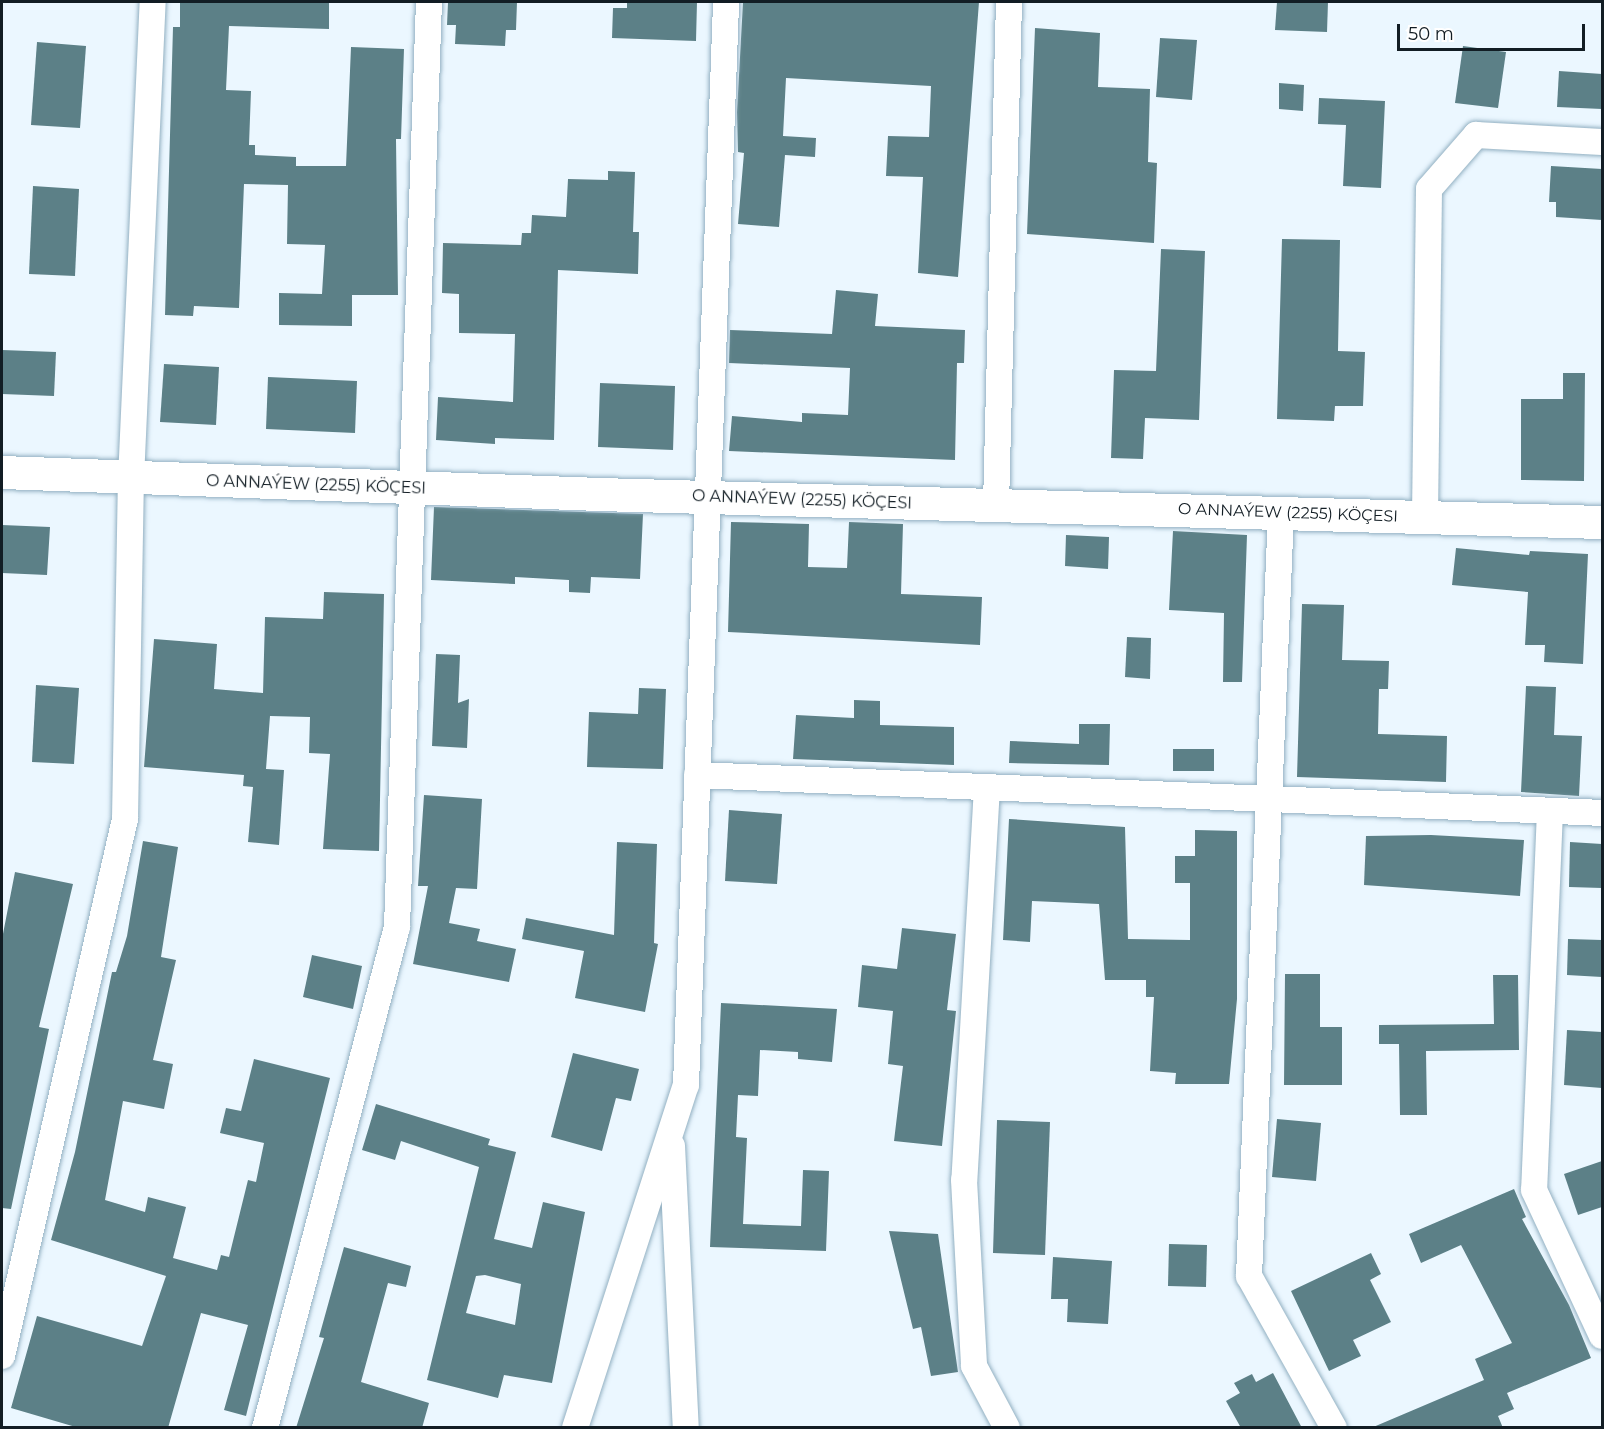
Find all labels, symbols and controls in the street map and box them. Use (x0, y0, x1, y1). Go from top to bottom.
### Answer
scale bar (1400, 12, 1588, 50)
text: 50 m (1408, 23, 1454, 45)
street label: O ANNAÝEW (2255) KÖÇESI (206, 472, 426, 498)
street label: O ANNAÝEW (2255) KÖÇESI (692, 487, 912, 513)
street label: O ANNAÝEW (2255) KÖÇESI (1178, 500, 1398, 526)

